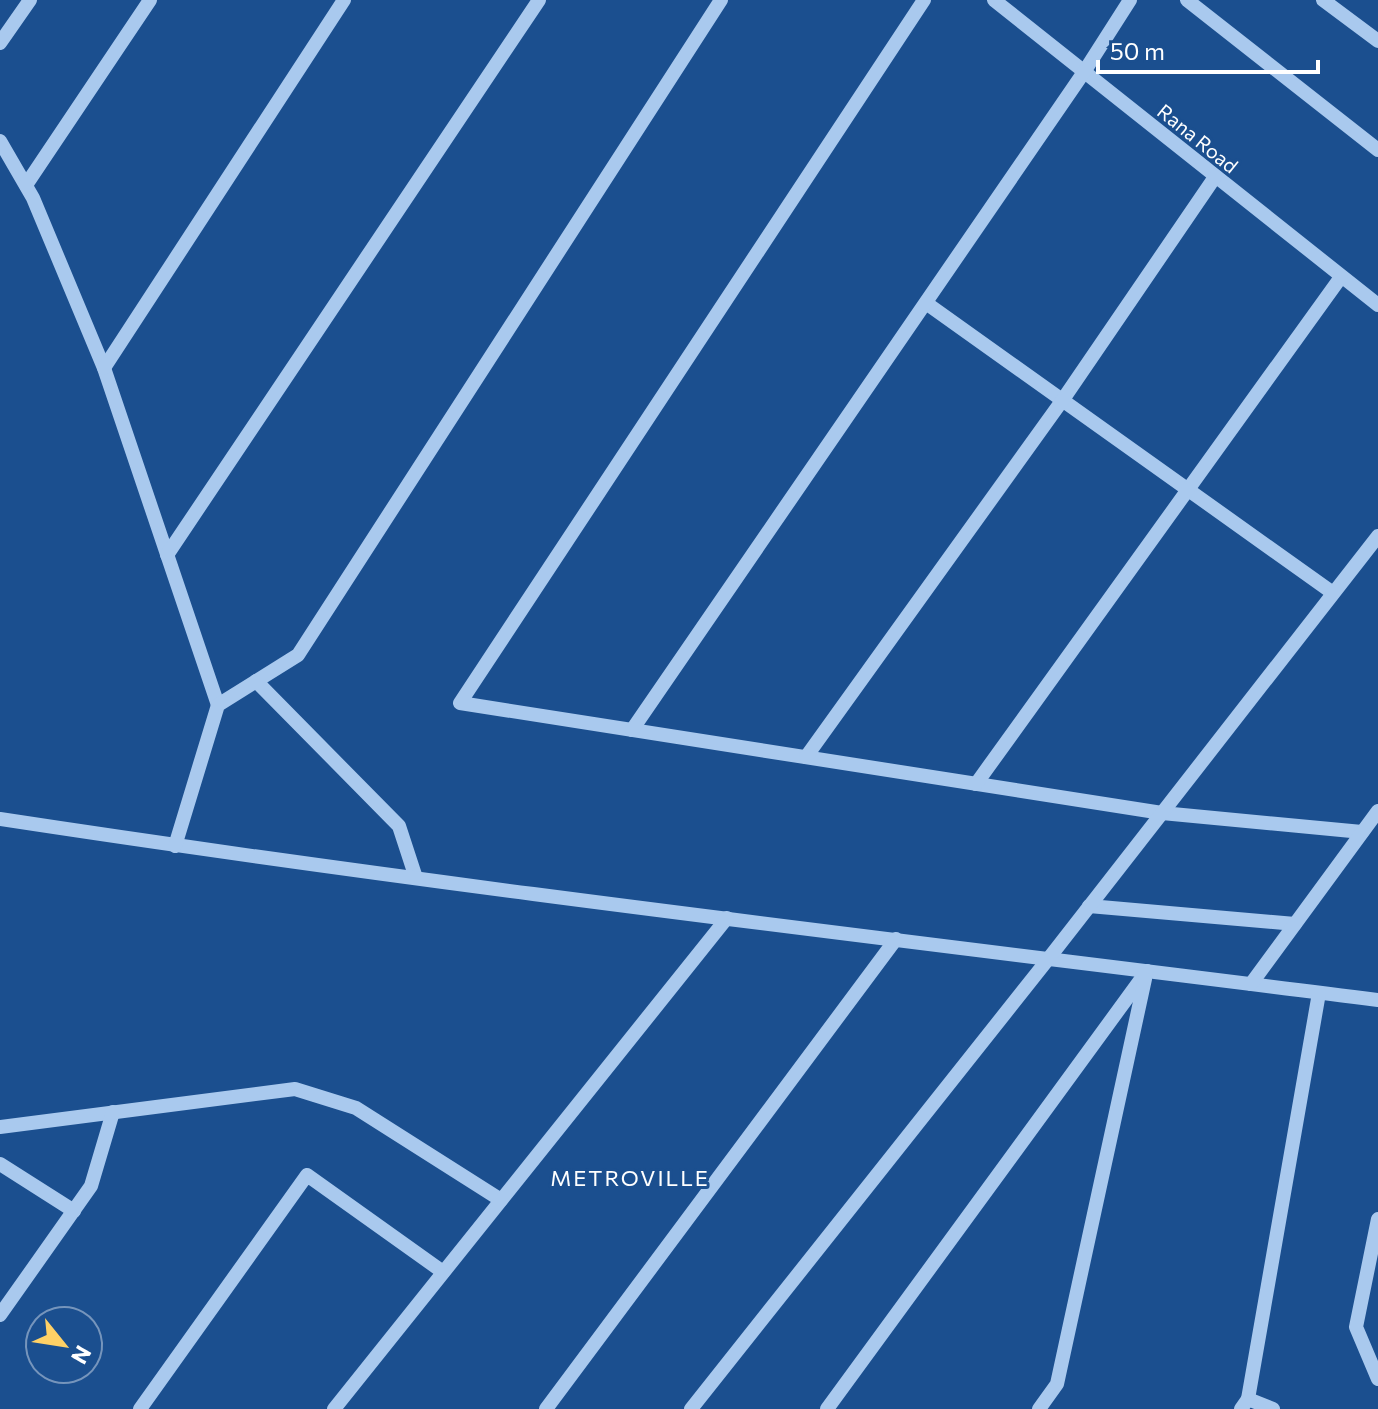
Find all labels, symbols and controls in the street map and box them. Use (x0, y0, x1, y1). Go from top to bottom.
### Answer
scale bar (1098, 24, 1318, 74)
text: 50 m (1110, 36, 1165, 65)
street label: Rana Road (1153, 98, 1243, 178)
district label: METROVILLE (550, 1164, 710, 1191)
north arrow (24, 1305, 104, 1385)
text: N (66, 1341, 98, 1369)

